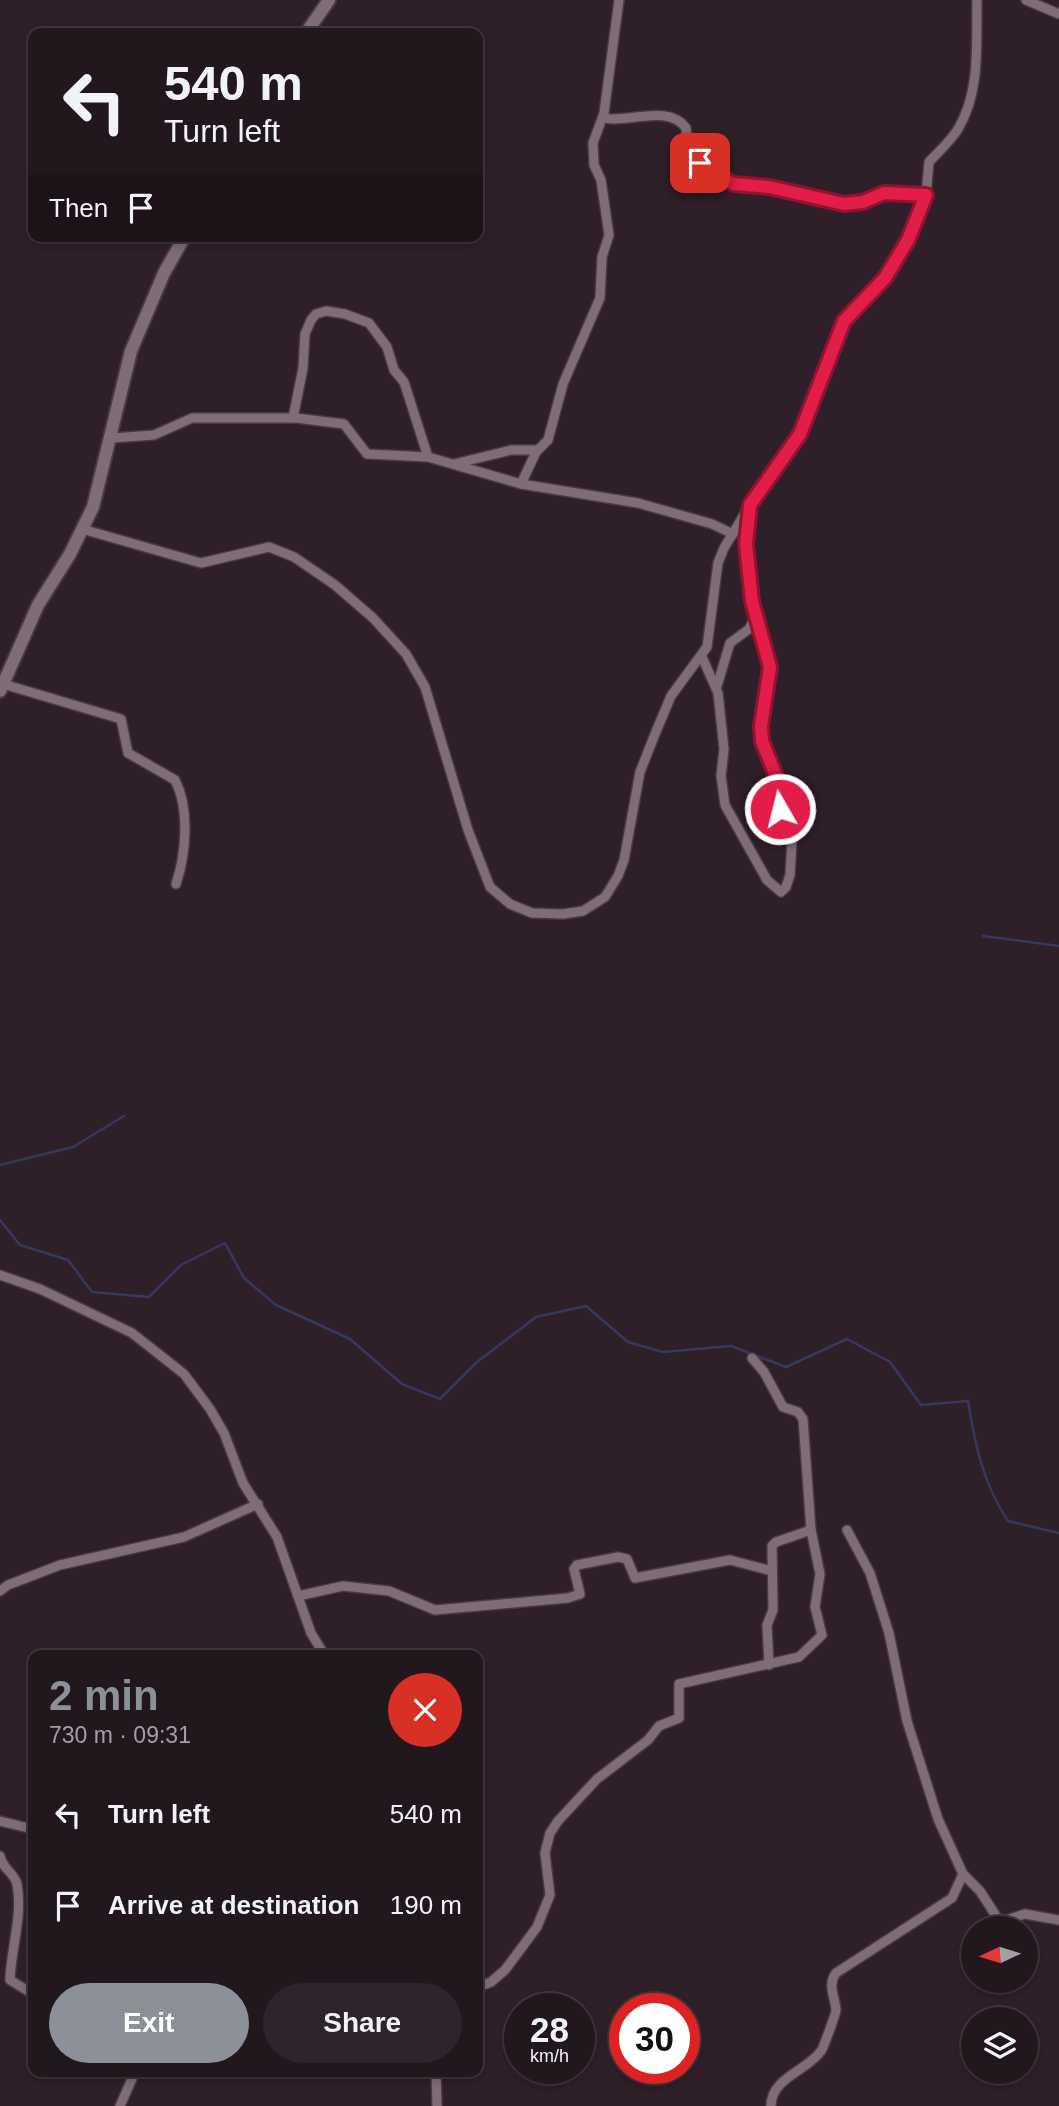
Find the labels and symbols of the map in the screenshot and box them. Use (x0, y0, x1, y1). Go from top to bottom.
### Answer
pin (670, 133, 730, 193)
position arrow (743, 772, 817, 846)
north arrow (961, 1916, 1038, 1993)
speed limit sign: 30 (609, 1993, 700, 2084)

